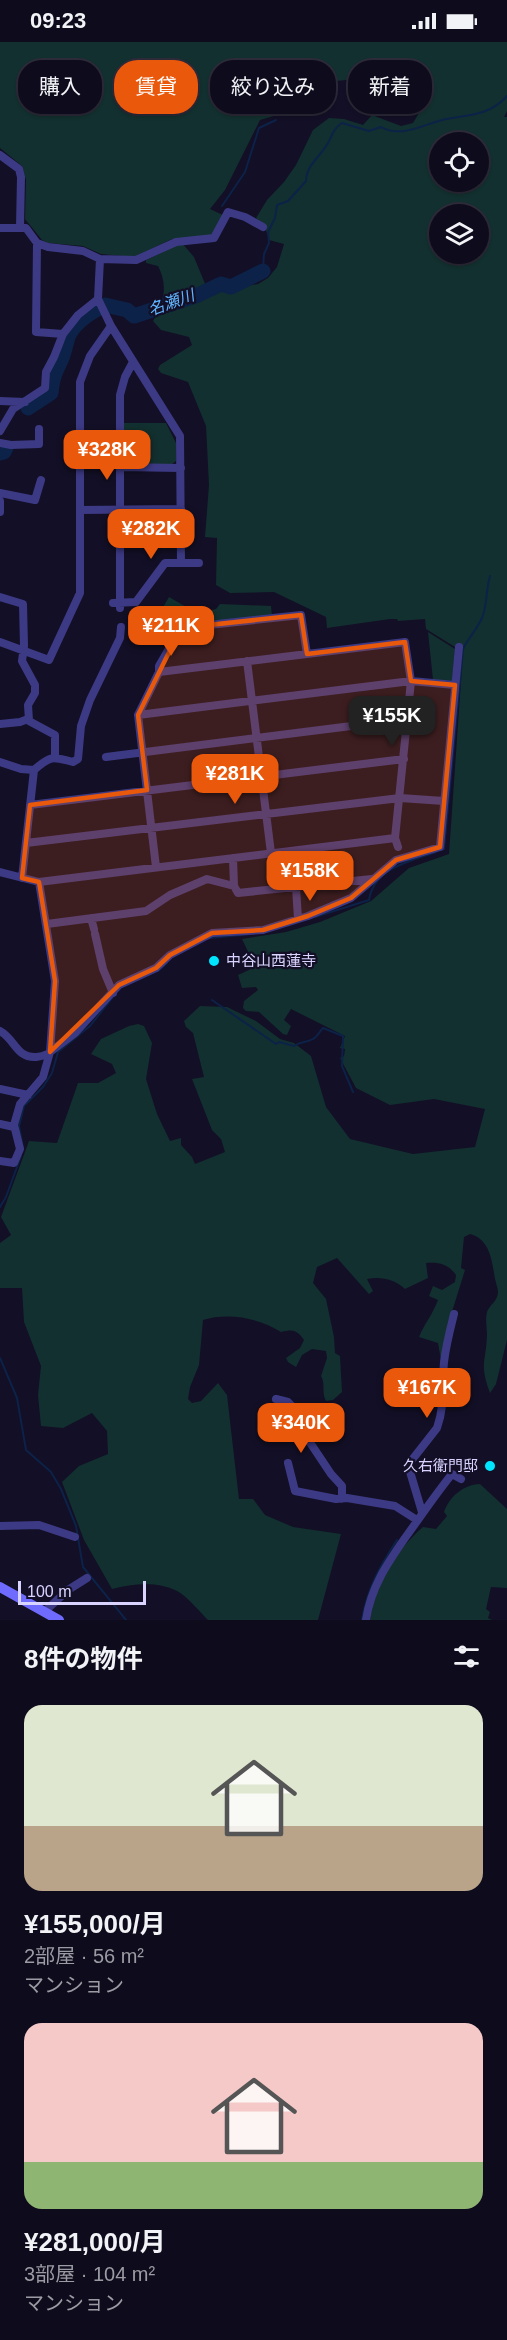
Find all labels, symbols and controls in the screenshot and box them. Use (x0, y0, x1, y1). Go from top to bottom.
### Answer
text: 09:23 (30, 8, 86, 33)
chip: 購入 (18, 60, 102, 114)
chip: 賃貸 (114, 60, 198, 114)
chip: 絞り込み (210, 60, 336, 114)
chip: 新着 (348, 60, 432, 114)
map controls (429, 132, 489, 264)
button: locate (429, 132, 489, 192)
button: layers (429, 204, 489, 264)
water label: 名瀬川 (146, 286, 199, 319)
pin: ¥328K (65, 430, 149, 481)
text: ¥328K (78, 438, 136, 460)
pin: ¥282K (109, 509, 193, 560)
text: ¥282K (122, 517, 180, 539)
pin: ¥211K (129, 606, 213, 657)
text: ¥211K (142, 614, 200, 636)
pin: ¥155K (350, 696, 434, 747)
text: ¥155K (363, 704, 421, 726)
pin: ¥281K (193, 754, 277, 805)
text: ¥281K (206, 762, 264, 784)
pin: ¥158K (268, 851, 352, 902)
text: ¥158K (281, 859, 339, 881)
place label: 中谷山西蓮寺 (226, 952, 316, 969)
marker: 中谷山西蓮寺 (207, 954, 221, 968)
pin: ¥167K (385, 1368, 469, 1419)
text: ¥167K (398, 1376, 456, 1398)
pin: ¥340K (259, 1403, 343, 1454)
text: ¥340K (272, 1411, 330, 1433)
place label: 久右衛門邸 (403, 1457, 478, 1474)
marker: 久右衛門邸 (483, 1459, 497, 1473)
scale bar (18, 1578, 146, 1606)
text: 100 m (27, 1583, 71, 1600)
icon: filters (450, 1640, 483, 1673)
text: 8件の物件 (24, 1644, 142, 1674)
icon: home (200, 1744, 308, 1852)
text: ¥155,000/月 (24, 1909, 166, 1939)
text: 2部屋 · 56 m² (24, 1945, 144, 1967)
text: マンション (24, 1974, 124, 1996)
icon: home (200, 2062, 308, 2170)
text: ¥281,000/月 (24, 2227, 166, 2257)
text: 3部屋 · 104 m² (24, 2263, 155, 2285)
text: マンション (24, 2292, 124, 2314)

